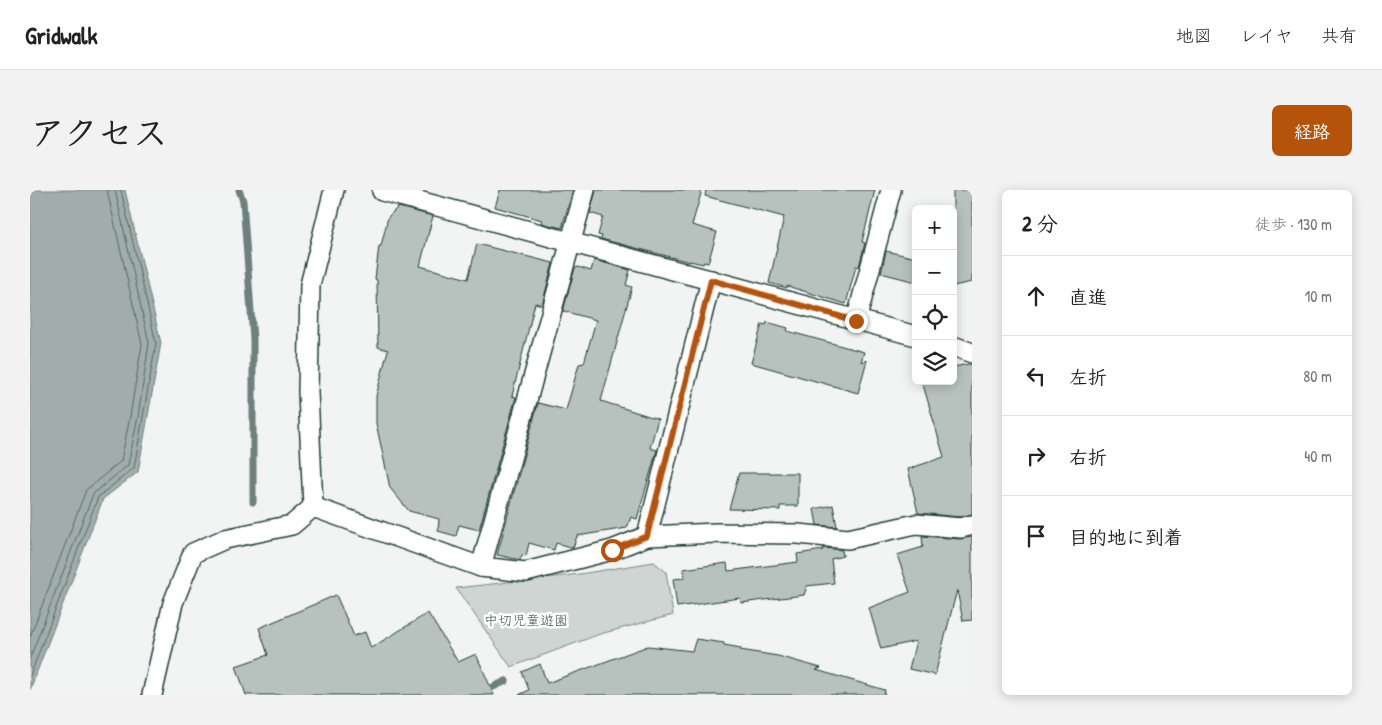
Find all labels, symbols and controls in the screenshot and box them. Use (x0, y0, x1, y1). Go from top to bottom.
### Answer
text: Gridwalk (25, 19, 97, 51)
text: 地図 (1176, 23, 1212, 48)
text: レイヤ (1240, 23, 1293, 48)
text: 共有 (1321, 23, 1357, 48)
button: 経路 (1272, 105, 1352, 156)
text: アクセス (30, 109, 168, 156)
map controls (912, 205, 957, 385)
button: + (912, 205, 957, 250)
text: 2 分 (1022, 209, 1058, 238)
text: 徒歩 · 130 m (1255, 213, 1332, 235)
button: − (912, 250, 957, 295)
icon: ahead (1022, 282, 1050, 310)
text: 直進 (1069, 284, 1107, 310)
text: 10 m (1304, 285, 1332, 307)
button: locate (912, 295, 957, 340)
route end (845, 310, 868, 333)
button: layers (912, 340, 957, 385)
icon: left (1022, 362, 1050, 390)
text: 左折 (1069, 364, 1107, 390)
text: 80 m (1303, 365, 1332, 387)
icon: right (1022, 442, 1050, 470)
text: 右折 (1069, 444, 1107, 470)
text: 40 m (1304, 445, 1332, 467)
icon: arrive (1022, 522, 1050, 550)
text: 目的地に到着 (1069, 524, 1183, 550)
route start (601, 539, 624, 562)
park label: 中切児童遊園 (484, 610, 568, 629)

